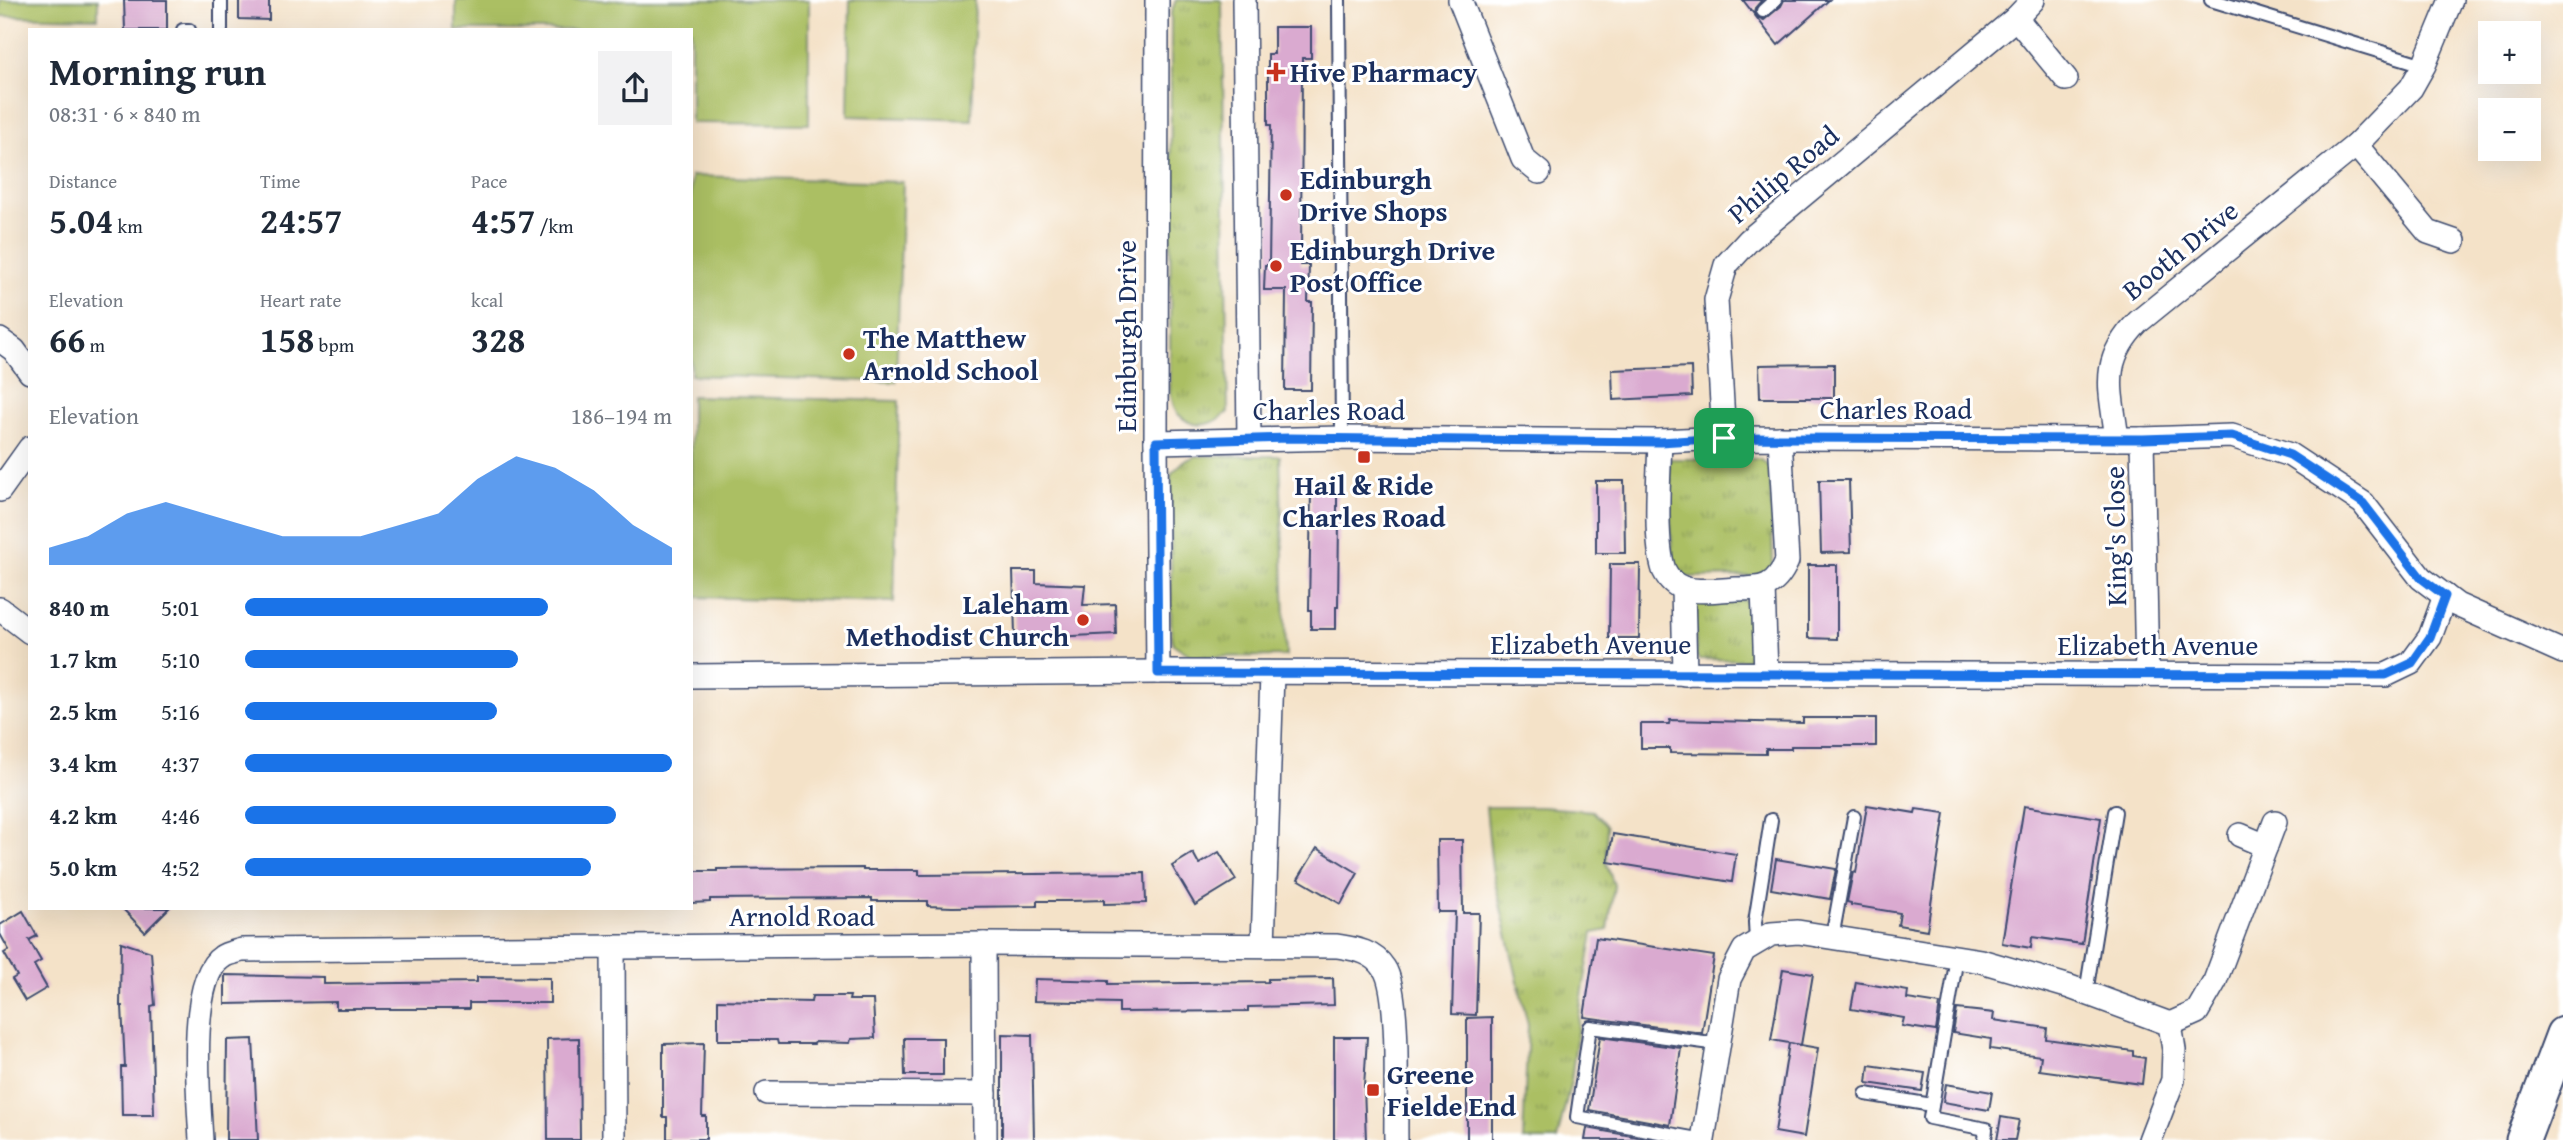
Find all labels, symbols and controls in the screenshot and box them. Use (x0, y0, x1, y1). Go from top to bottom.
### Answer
map controls (2478, 21, 2541, 161)
button: + (2478, 21, 2541, 84)
text: Morning run (49, 43, 266, 99)
button: share (598, 51, 672, 125)
place label: Hive Pharmacy (1290, 51, 1478, 92)
marker: Hive Pharmacy (1268, 64, 1284, 80)
text: 08:31 · 6 × 840 m (49, 97, 201, 130)
button: − (2478, 98, 2541, 161)
street label: Philip Road (1718, 115, 1847, 232)
place label: Edinburgh Drive Shops (1300, 158, 1448, 231)
text: Distance (49, 167, 117, 195)
text: Time (260, 167, 300, 195)
text: Pace (471, 167, 508, 195)
marker: Edinburgh Drive Shops (1278, 187, 1294, 203)
street label: Booth Drive (2113, 190, 2247, 309)
text: 5.04 (49, 195, 113, 246)
text: 24:57 (260, 195, 342, 246)
text: 4:57 (471, 195, 535, 246)
text: km (113, 212, 143, 240)
text: /km (535, 212, 574, 240)
place label: Edinburgh Drive Post Office (1290, 229, 1495, 302)
street label: Edinburgh Drive (1105, 240, 1146, 432)
marker: Edinburgh Drive Post Office (1268, 258, 1284, 274)
text: Elevation (49, 286, 123, 314)
text: Heart rate (260, 286, 341, 314)
text: kcal (471, 286, 503, 314)
text: 66 (49, 314, 85, 365)
text: 158 (260, 314, 314, 365)
text: 328 (471, 314, 525, 365)
place label: The Matthew Arnold School (863, 317, 1039, 390)
text: m (85, 331, 105, 359)
text: bpm (314, 331, 354, 359)
marker: The Matthew Arnold School (841, 346, 857, 362)
street label: Charles Road (1820, 388, 1972, 429)
street label: Charles Road (1253, 389, 1405, 430)
text: Elevation (49, 399, 139, 432)
text: 186–194 m (571, 399, 672, 432)
pin (1694, 408, 1754, 468)
icon: arrive (1705, 419, 1743, 457)
marker: Hail & Ride Charles Road (1356, 449, 1372, 465)
place label: Hail & Ride Charles Road (1283, 464, 1446, 537)
street label: King's Close (2093, 466, 2136, 606)
place label: Laleham Methodist Church (846, 583, 1069, 656)
text: 840 m (49, 591, 110, 624)
text: 5:01 (161, 591, 200, 624)
marker: Laleham Methodist Church (1075, 612, 1091, 628)
street label: Elizabeth Avenue (1491, 623, 1691, 664)
street label: Elizabeth Avenue (2058, 624, 2258, 665)
text: 1.7 km (49, 643, 117, 676)
text: 5:10 (161, 643, 200, 676)
text: 2.5 km (49, 695, 117, 728)
text: 5:16 (161, 695, 200, 728)
text: 3.4 km (49, 747, 117, 780)
text: 4:37 (161, 747, 200, 780)
text: 4.2 km (49, 799, 117, 832)
text: 4:46 (161, 799, 200, 832)
text: 5.0 km (49, 851, 117, 884)
text: 4:52 (161, 851, 200, 884)
street label: Arnold Road (729, 895, 875, 936)
place label: Greene Fielde End (1387, 1053, 1517, 1126)
marker: Greene Fielde End (1365, 1082, 1381, 1098)

